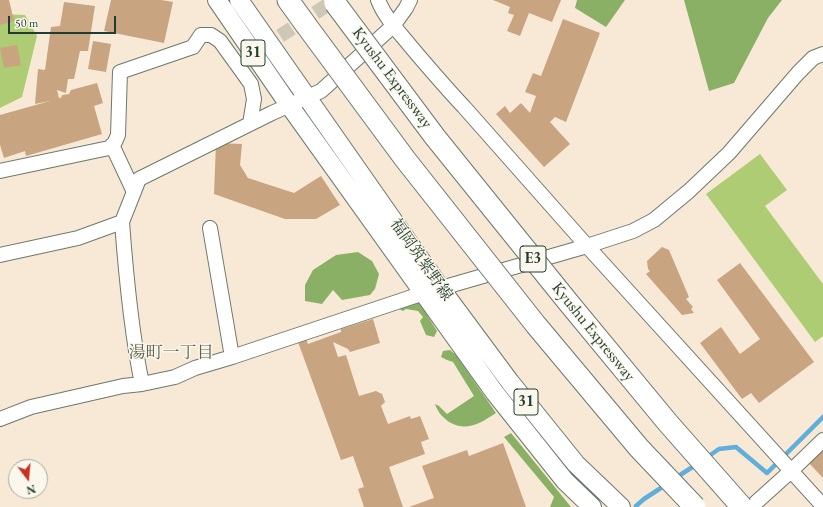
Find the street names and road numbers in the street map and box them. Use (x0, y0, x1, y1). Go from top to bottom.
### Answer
street label: Kyushu Expressway (348, 24, 436, 132)
road number: 31 (241, 40, 265, 66)
street label: 福岡筑紫野線 (386, 215, 456, 305)
road number: E3 (520, 246, 546, 272)
street label: Kyushu Expressway (547, 279, 639, 385)
road number: 31 (514, 389, 538, 415)

